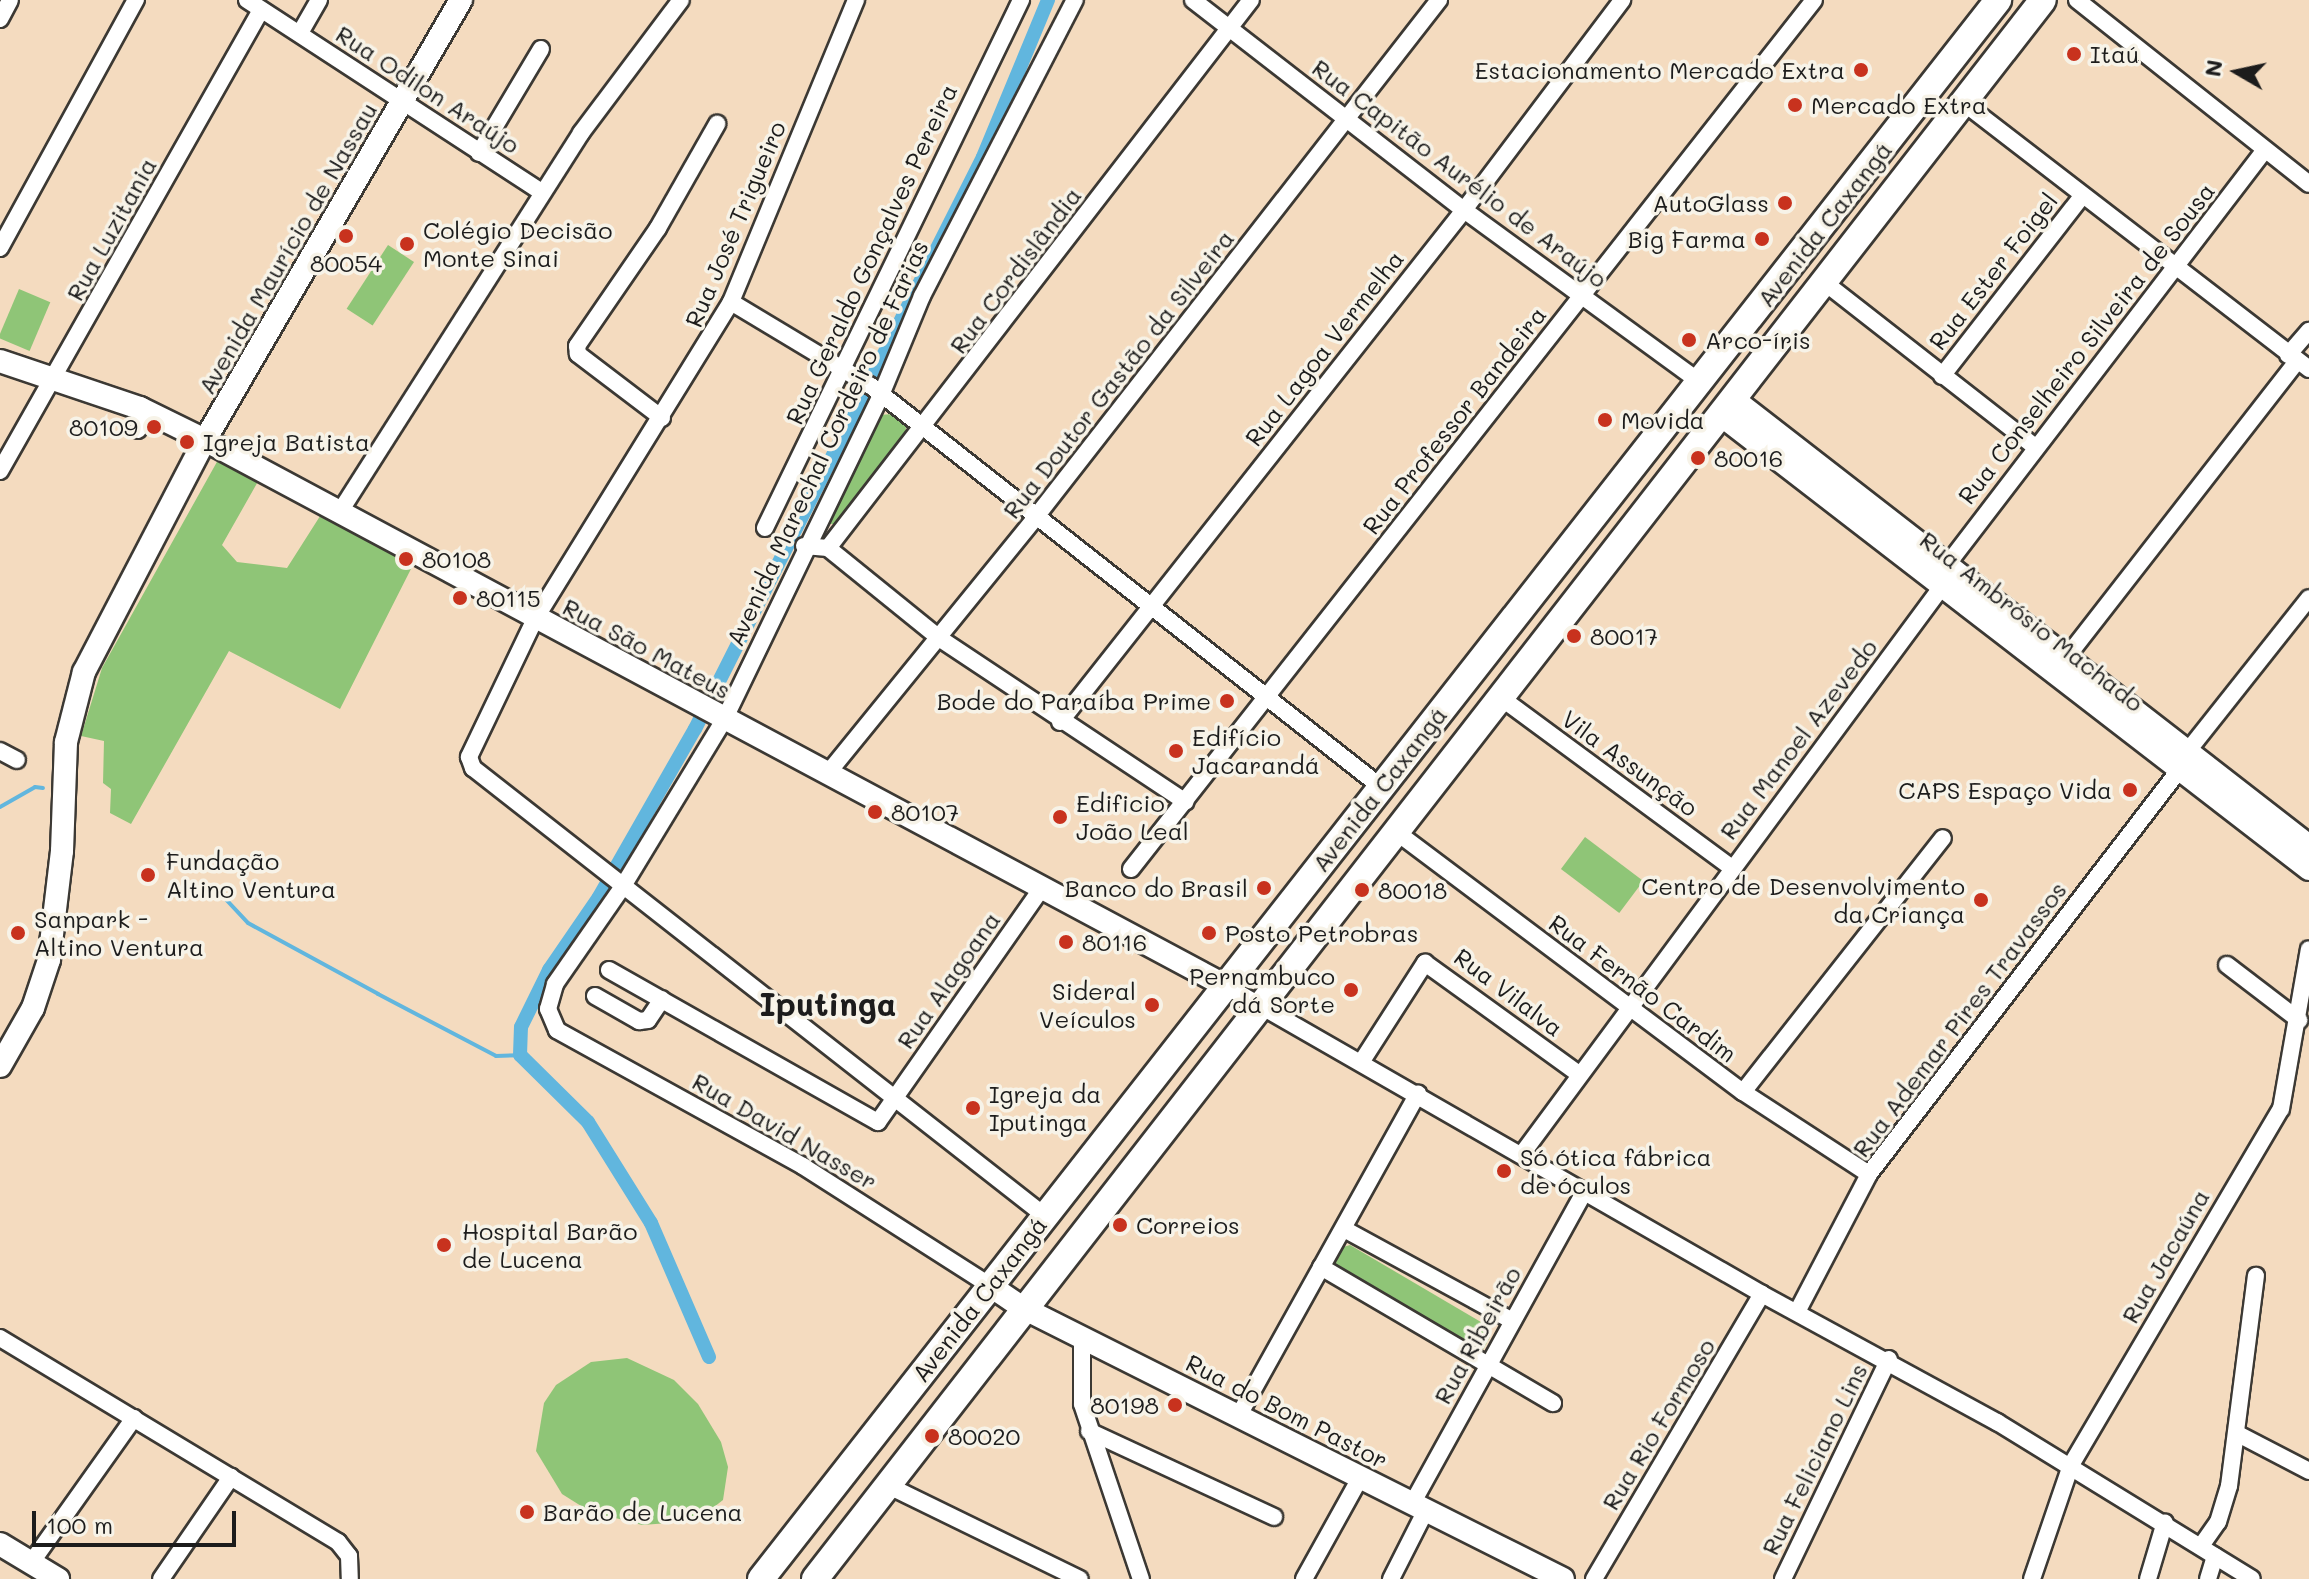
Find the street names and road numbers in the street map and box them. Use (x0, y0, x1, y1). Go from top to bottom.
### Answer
street label: Rua Odilon Araújo (331, 19, 525, 159)
street label: Rua Capitão Aurélio de Araújo (1307, 53, 1613, 293)
street label: Rua Geraldo Gonçalves Pereira (779, 79, 963, 429)
street label: Avenida Maurício de Nassau (191, 97, 383, 399)
street label: Rua José Trigueiro (679, 117, 791, 331)
street label: Avenida Caxangá (1751, 136, 1897, 312)
street label: Rua Luzitania (60, 153, 162, 305)
street label: Rua Conselheiro Silveira de Sousa (1952, 177, 2220, 509)
street label: Rua Cordislândia (943, 181, 1087, 359)
street label: Rua Ester Foigel (1923, 187, 2063, 355)
street label: Rua Doutor Gastão da Silveira (996, 224, 1240, 524)
street label: Avenida Marechal Cordeiro de Farias (720, 236, 934, 650)
street label: Rua Lagoa Vermelha (1239, 244, 1409, 452)
street label: Rua Professor Bandeira (1356, 300, 1552, 540)
street label: Rua Ambrósio Machado (1915, 525, 2149, 717)
street label: Rua São Mateus (558, 592, 736, 704)
street label: Rua Manoel Azevedo (1713, 633, 1883, 845)
street label: Avenida Caxangá (1306, 701, 1452, 877)
street label: Vila Assunção (1556, 704, 1704, 822)
street label: Rua Ademar Pires Travassos (1846, 876, 2072, 1162)
street label: Rua Alagoana (890, 906, 1006, 1054)
street label: Rua Fernão Cardim (1544, 908, 1742, 1068)
street label: Rua Vilalva (1449, 942, 1569, 1042)
street label: Rua David Nasser (688, 1066, 882, 1196)
street label: Rua Jacaúna (2115, 1184, 2215, 1328)
street label: Avenida Caxangá (906, 1211, 1052, 1387)
street label: Rua Ribeirão (1427, 1261, 1527, 1409)
street label: Rua Rio Formoso (1596, 1333, 1720, 1515)
street label: Rua do Bom Pastor (1181, 1348, 1393, 1474)
street label: Rua Feliciano Lins (1755, 1359, 1873, 1559)

